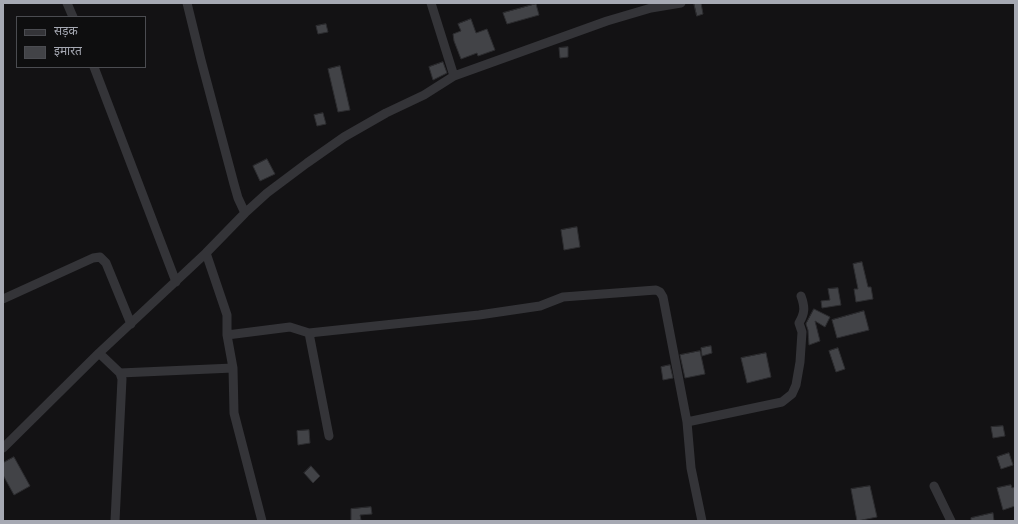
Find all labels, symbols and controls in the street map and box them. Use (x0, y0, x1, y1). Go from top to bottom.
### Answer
legend (16, 16, 146, 68)
text: सड़क (54, 24, 78, 38)
text: इमारत (54, 44, 82, 58)

